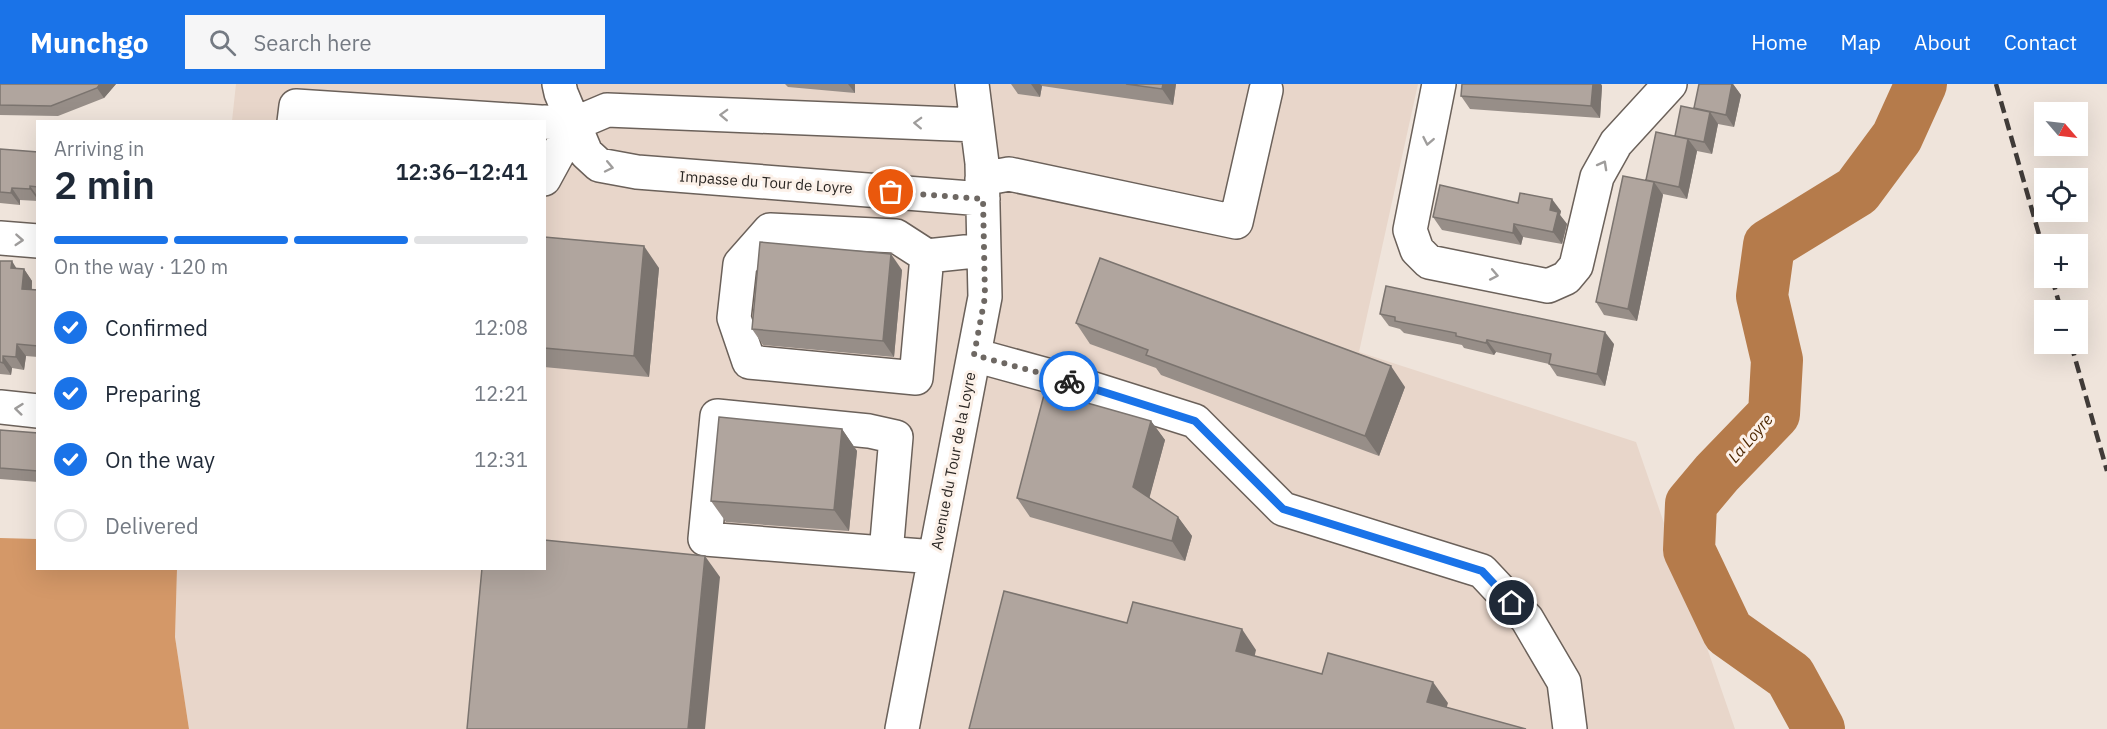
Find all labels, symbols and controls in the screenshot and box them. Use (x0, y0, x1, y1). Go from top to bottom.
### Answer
search box (185, 15, 605, 69)
text: Munchgo (30, 24, 149, 61)
icon: search (206, 26, 239, 59)
text: Search here (254, 28, 372, 57)
text: Home (1751, 28, 1808, 56)
text: Map (1841, 28, 1881, 56)
text: About (1914, 28, 1971, 56)
text: Contact (2004, 28, 2077, 56)
north arrow (2034, 102, 2088, 156)
map controls (2034, 102, 2088, 354)
one-way arrow (719, 108, 728, 121)
one-way arrow (914, 117, 923, 129)
text: Arriving in (54, 135, 144, 162)
one-way arrow (1422, 136, 1435, 146)
text: 12:36–12:41 (395, 157, 528, 186)
text: 2 min (54, 159, 155, 210)
one-way arrow (603, 159, 613, 172)
one-way arrow (1596, 161, 1607, 172)
street label: Impasse du Tour de Loyre (679, 166, 853, 198)
pin (865, 166, 916, 217)
button: locate (2034, 168, 2088, 222)
icon: bag (874, 175, 907, 208)
one-way arrow (14, 233, 23, 246)
button: + (2034, 234, 2088, 288)
text: On the way · 120 m (54, 253, 228, 280)
one-way arrow (1489, 268, 1499, 281)
button: − (2034, 300, 2088, 354)
icon: check (54, 311, 87, 344)
text: Confirmed (105, 313, 208, 342)
text: 12:08 (474, 314, 528, 341)
courier (1039, 351, 1099, 411)
icon: bike (1053, 365, 1086, 398)
street label: Avenue du Tour de la Loyre (926, 370, 980, 552)
icon: check (54, 377, 87, 410)
text: Preparing (105, 379, 200, 408)
text: 12:21 (474, 380, 528, 407)
one-way arrow (14, 403, 23, 416)
water label: La Loyre (1723, 409, 1777, 467)
icon: check (54, 443, 87, 476)
text: On the way (105, 445, 215, 474)
text: 12:31 (474, 446, 528, 473)
text: Delivered (105, 511, 199, 540)
pin (1486, 577, 1537, 628)
icon: home (1495, 586, 1528, 619)

